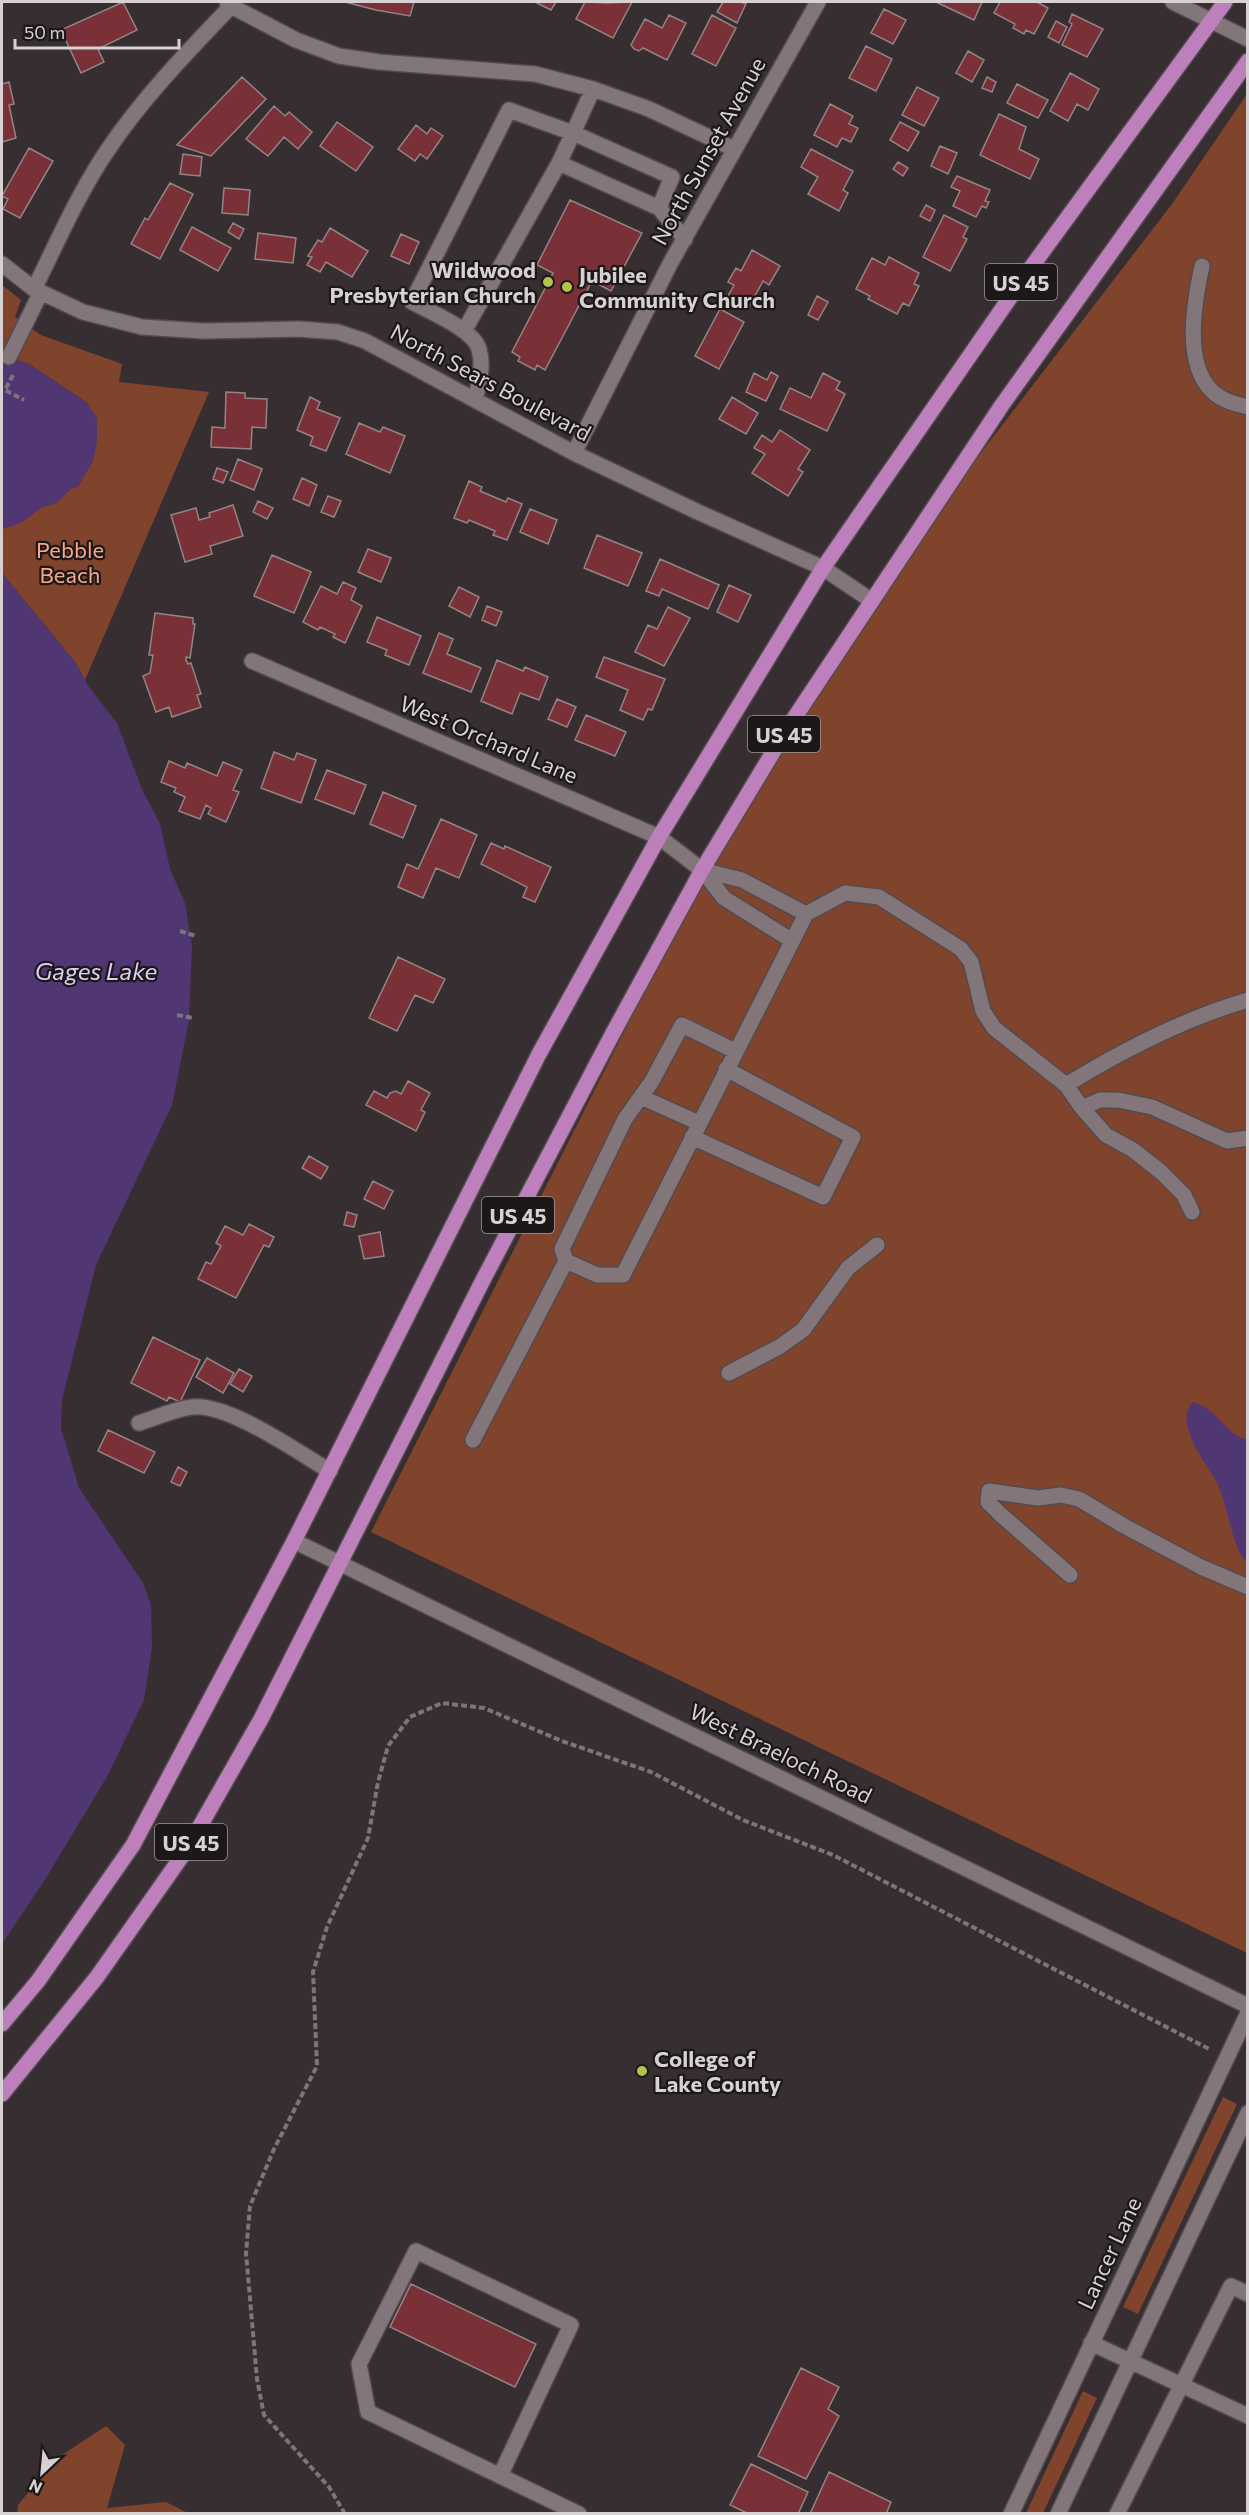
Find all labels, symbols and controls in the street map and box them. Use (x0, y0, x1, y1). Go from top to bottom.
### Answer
scale bar (15, 12, 178, 50)
text: 50 m (24, 21, 65, 43)
street label: North Sunset Avenue (645, 53, 771, 249)
place label: Wildwood Presbyterian Church (329, 256, 536, 308)
place label: Jubilee Community Church (579, 261, 775, 313)
road number: US 45 (985, 264, 1057, 300)
marker: Wildwood Presbyterian Church (541, 275, 555, 289)
marker: Jubilee Community Church (560, 280, 574, 294)
street label: North Sears Boulevard (386, 318, 596, 446)
park label: Pebble Beach (36, 536, 104, 588)
street label: West Orchard Lane (396, 689, 582, 789)
road number: US 45 (748, 716, 820, 752)
water label: Gages Lake (35, 956, 158, 985)
road number: US 45 (482, 1197, 554, 1233)
street label: West Braeloch Road (685, 1697, 877, 1809)
road number: US 45 (155, 1824, 227, 1860)
place label: College of Lake County (654, 2045, 781, 2097)
marker: College of Lake County (635, 2064, 649, 2078)
street label: Lancer Lane (1071, 2193, 1147, 2313)
north arrow (12, 2443, 72, 2503)
text: N (26, 2476, 45, 2498)

